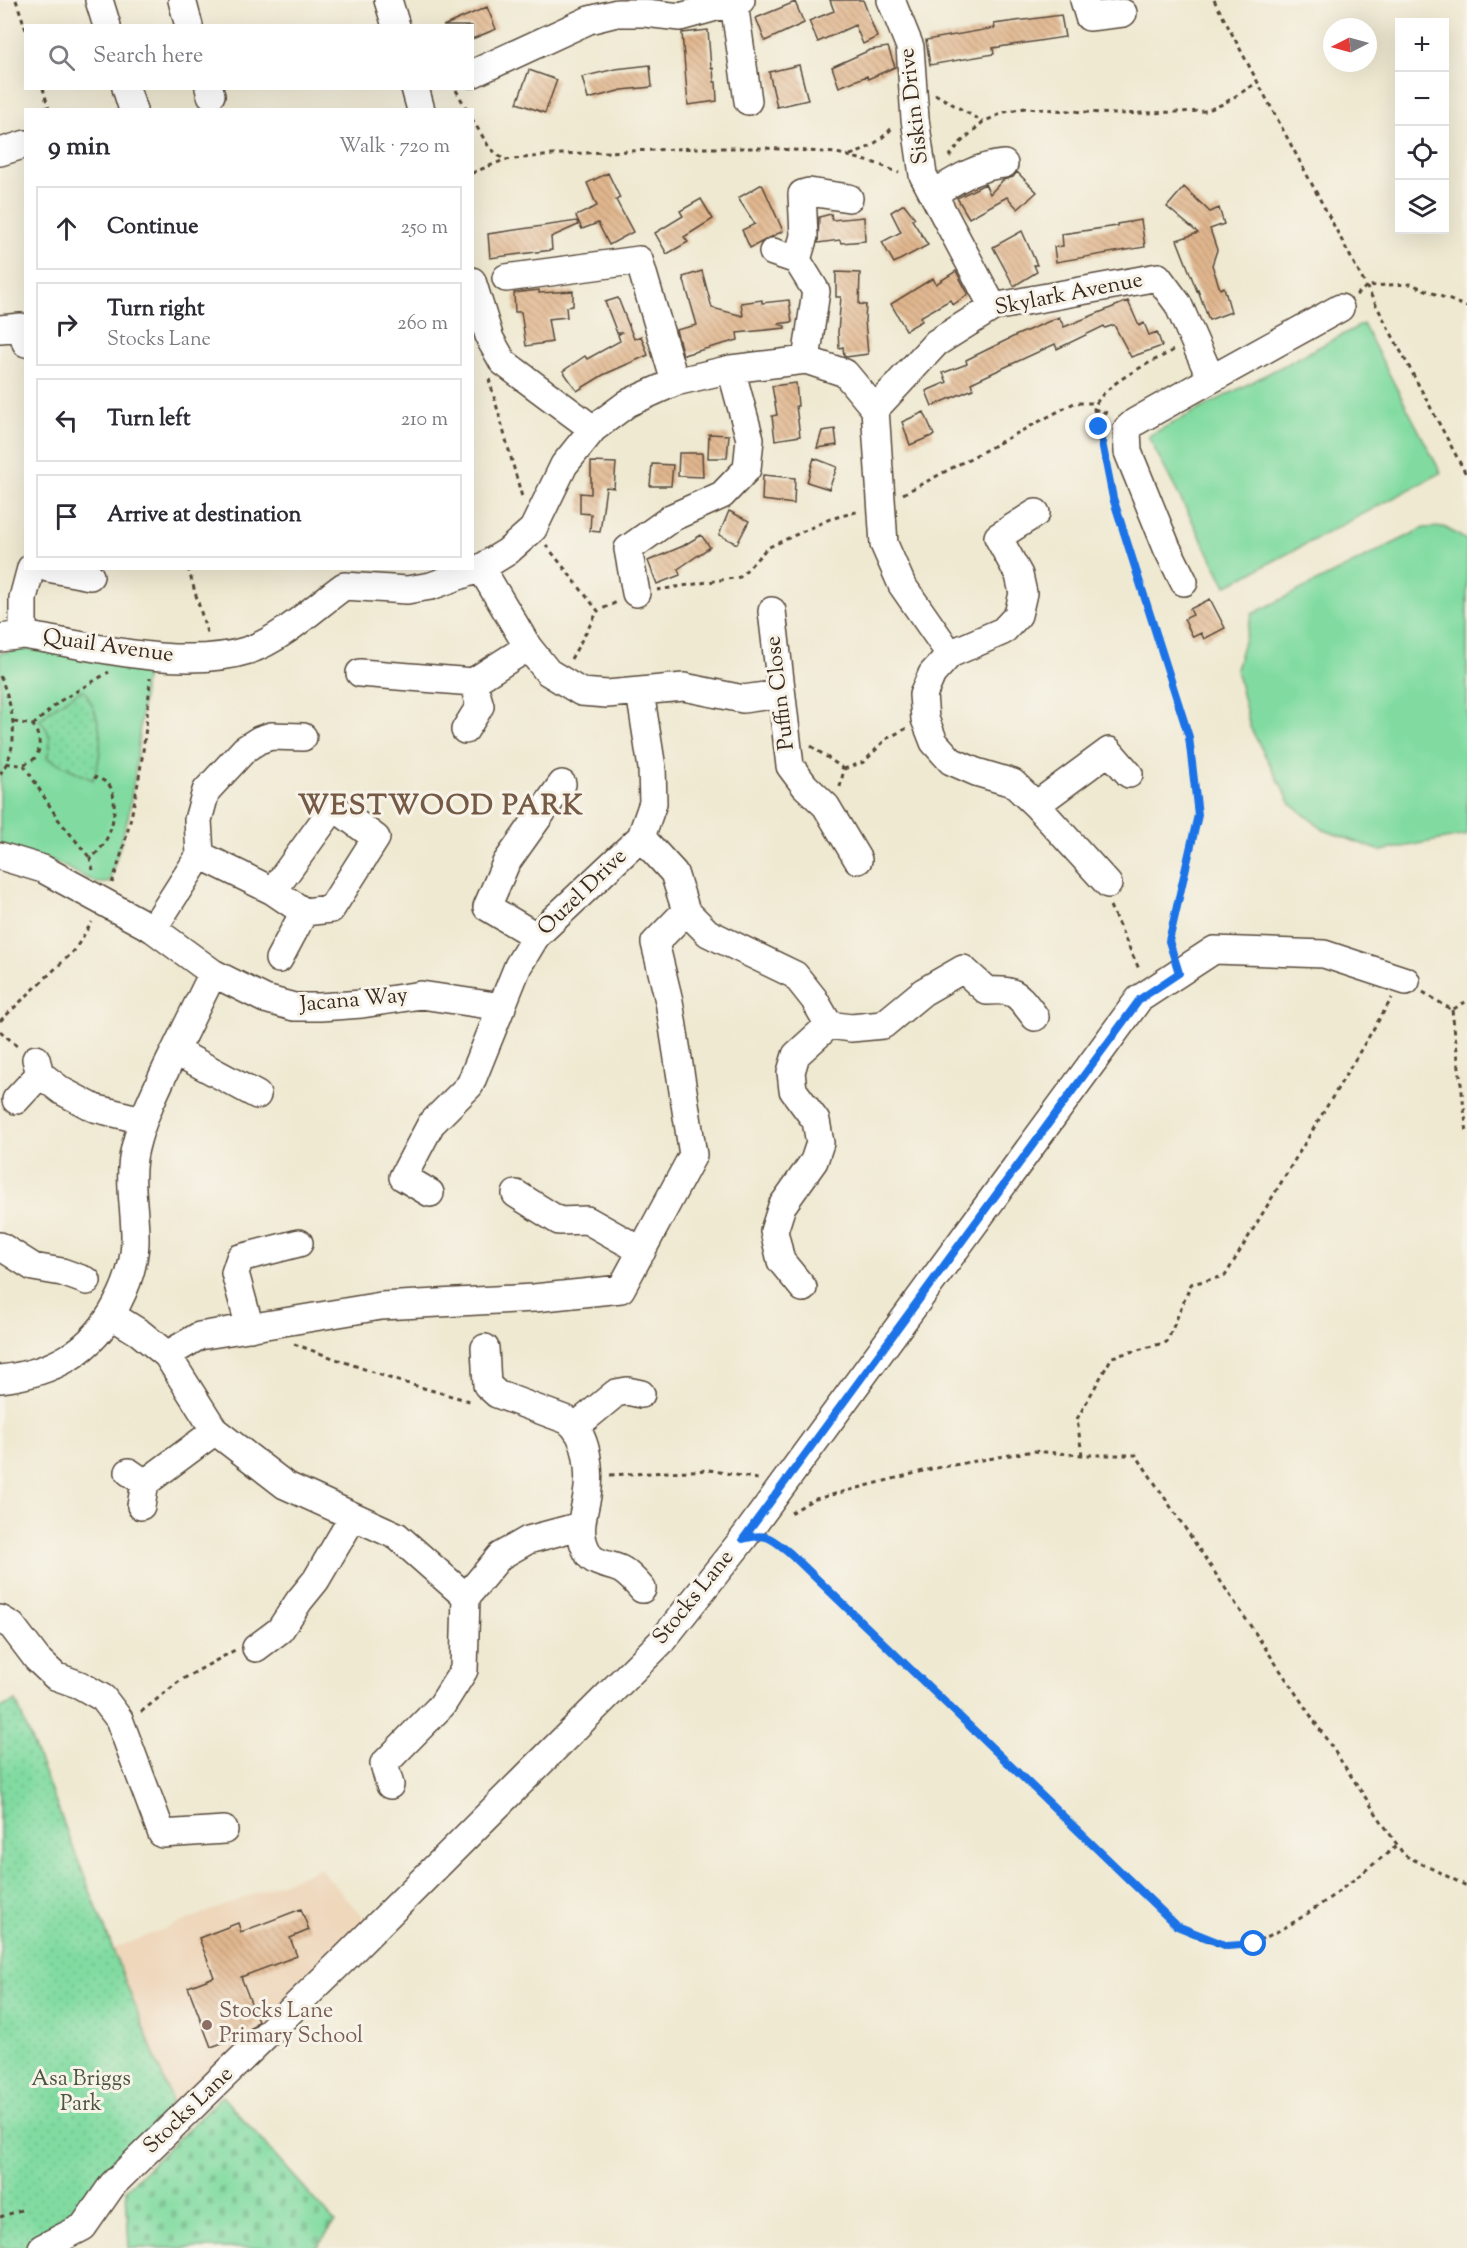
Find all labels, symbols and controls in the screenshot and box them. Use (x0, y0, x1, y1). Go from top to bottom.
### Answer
north arrow (1323, 18, 1377, 72)
map controls (1395, 18, 1449, 234)
button: + (1395, 18, 1449, 72)
search box (24, 24, 474, 90)
icon: search (45, 41, 78, 74)
text: Search here (93, 41, 203, 73)
street label: Siskin Drive (892, 46, 938, 166)
button: − (1395, 72, 1449, 126)
button: locate (1395, 126, 1449, 180)
text: 9 min (48, 129, 110, 166)
text: Walk · 720 m (339, 133, 450, 162)
button: layers (1395, 180, 1449, 234)
icon: ahead (50, 212, 83, 245)
text: Continue (107, 212, 198, 244)
text: 250 m (400, 214, 448, 243)
street label: Skylark Avenue (992, 265, 1146, 325)
text: Turn right (107, 294, 204, 326)
icon: right (50, 308, 83, 341)
text: 260 m (397, 310, 448, 339)
text: Stocks Lane (107, 326, 211, 355)
icon: left (50, 404, 83, 437)
text: Turn left (107, 404, 190, 436)
text: 210 m (401, 406, 448, 435)
route end (1085, 413, 1111, 439)
icon: arrive (50, 500, 83, 533)
text: Arrive at destination (107, 500, 302, 532)
street label: Quail Avenue (40, 622, 176, 672)
street label: Puffin Close (758, 634, 804, 752)
district label: WESTWOOD PARK (298, 787, 584, 827)
street label: Ouzel Drive (531, 842, 635, 944)
street label: Jacana Way (298, 980, 409, 1022)
street label: Stocks Lane (646, 1544, 742, 1652)
route start (1240, 1930, 1266, 1956)
place label: Stocks Lane Primary School (219, 1996, 363, 2053)
marker: Stocks Lane Primary School (200, 2018, 214, 2032)
street label: Stocks Lane (137, 2060, 241, 2162)
park label: Asa Briggs Park (31, 2064, 131, 2121)

